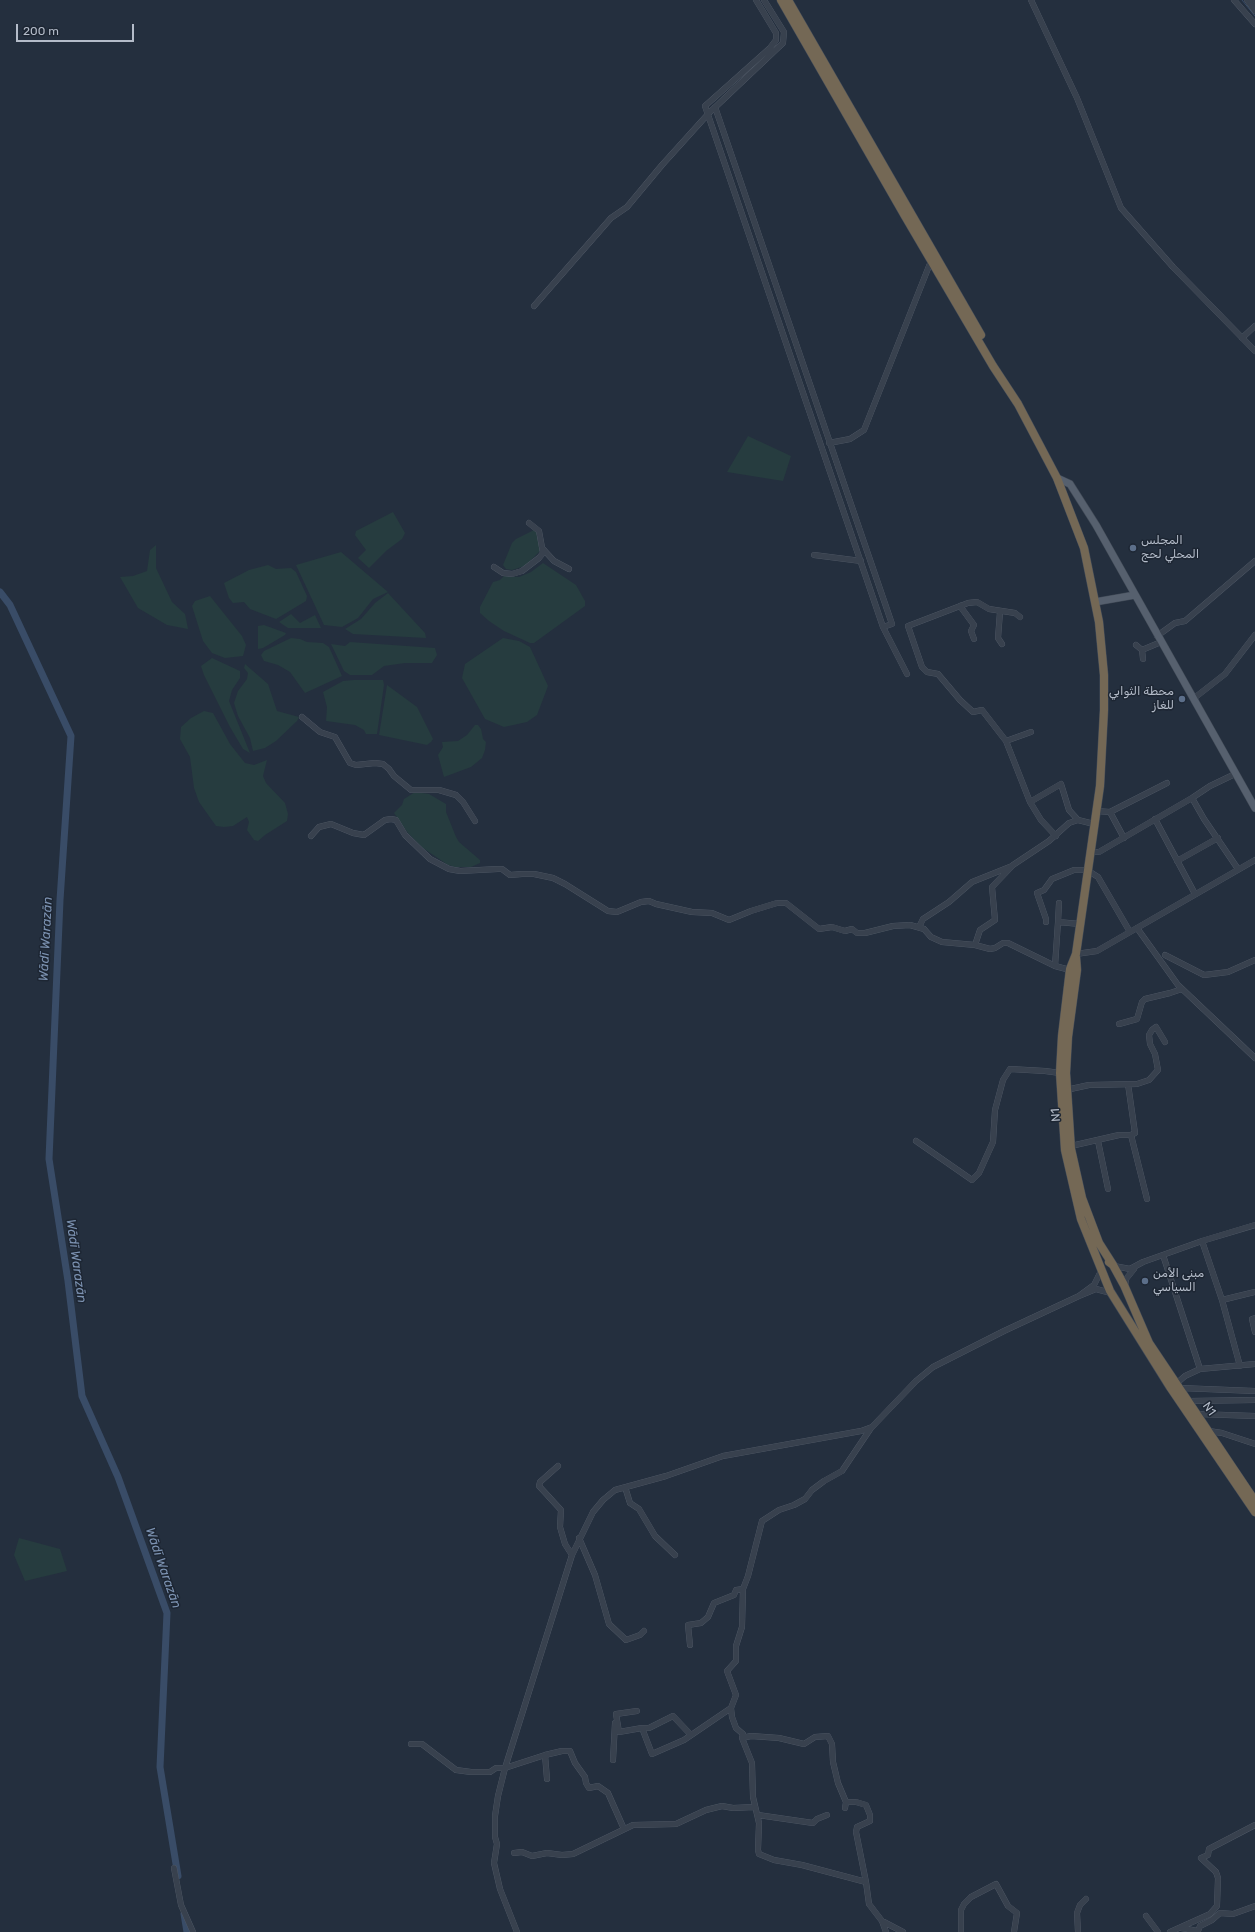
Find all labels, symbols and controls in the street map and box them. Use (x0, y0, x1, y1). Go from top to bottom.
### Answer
scale bar (18, 16, 136, 42)
text: 200 m (23, 24, 59, 38)
place label: المجلس المحلي لحج (1141, 534, 1199, 562)
marker: المجلس المحلي لحج (1128, 543, 1138, 553)
place label: محطة الثوابي للغاز (1109, 685, 1174, 713)
marker: محطة الثوابي للغاز (1177, 694, 1187, 704)
water label: Wādī Warazān (36, 896, 56, 982)
street label: N1 (1048, 1108, 1064, 1122)
water label: Wādī Warazān (62, 1218, 90, 1304)
place label: مبنى الأمن السياسي (1153, 1267, 1204, 1295)
marker: مبنى الأمن السياسي (1140, 1276, 1150, 1286)
street label: N1 (1199, 1399, 1219, 1419)
water label: Wādī Warazān (142, 1525, 184, 1611)

